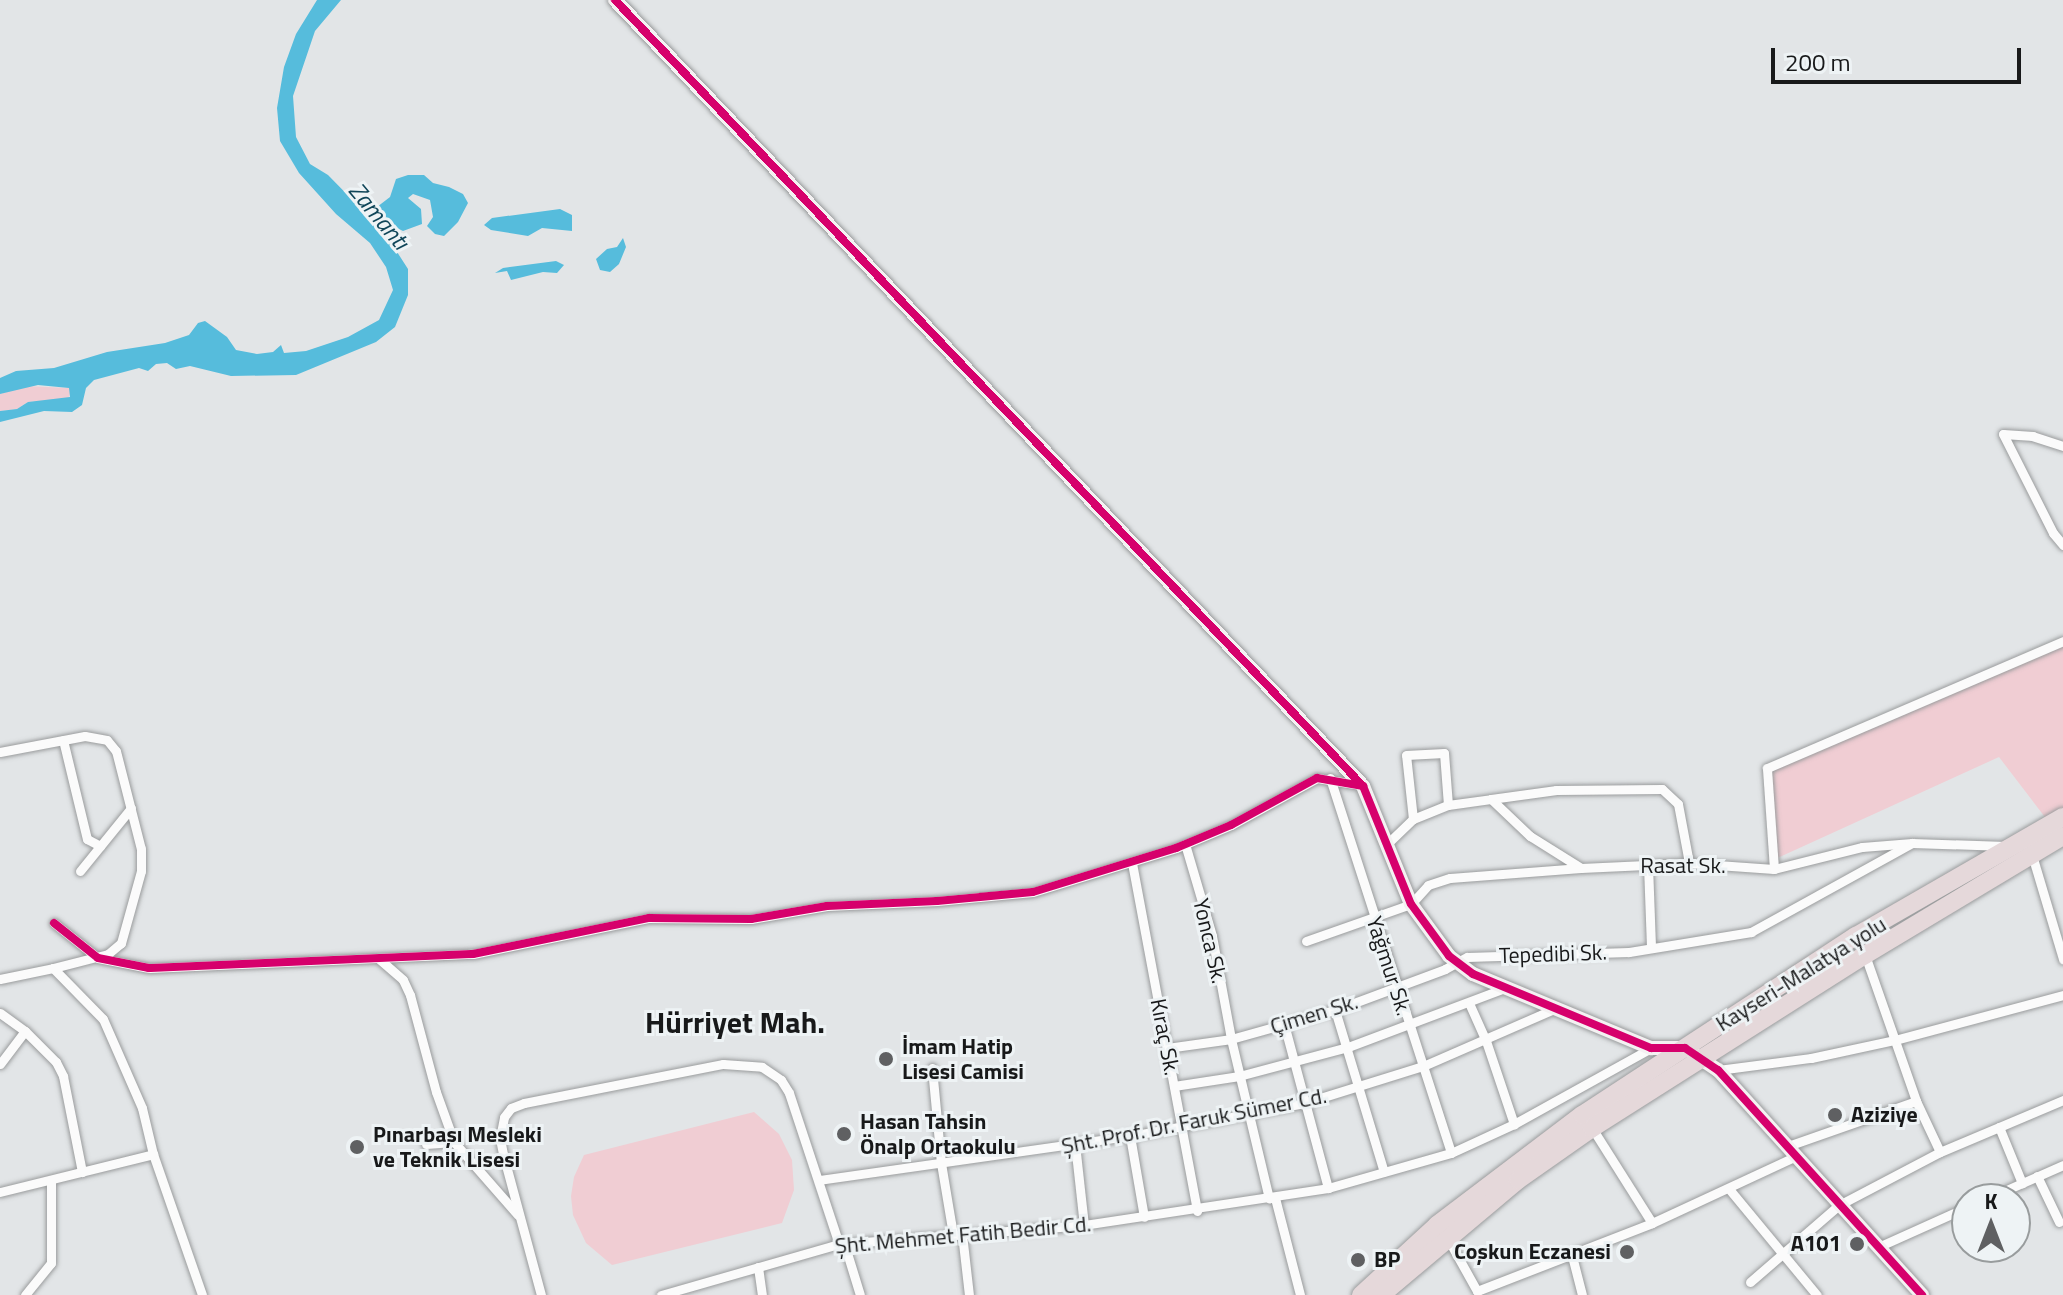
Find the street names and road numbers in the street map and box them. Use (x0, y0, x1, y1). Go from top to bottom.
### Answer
street label: Rasat Sk. (1640, 853, 1726, 879)
street label: Yonca Sk. (1187, 896, 1233, 986)
street label: Kayseri-Malatya yolu (1711, 911, 1891, 1037)
street label: Yağmur Sk. (1361, 913, 1417, 1019)
street label: Tepedibi Sk. (1498, 939, 1608, 969)
street label: Çimen Sk. (1267, 988, 1361, 1040)
street label: Kıraç Sk. (1145, 996, 1185, 1078)
street label: Şht. Prof. Dr. Faruk Sümer Cd. (1059, 1082, 1329, 1160)
street label: Şht. Mehmet Fatih Bedir Cd. (834, 1211, 1092, 1259)

